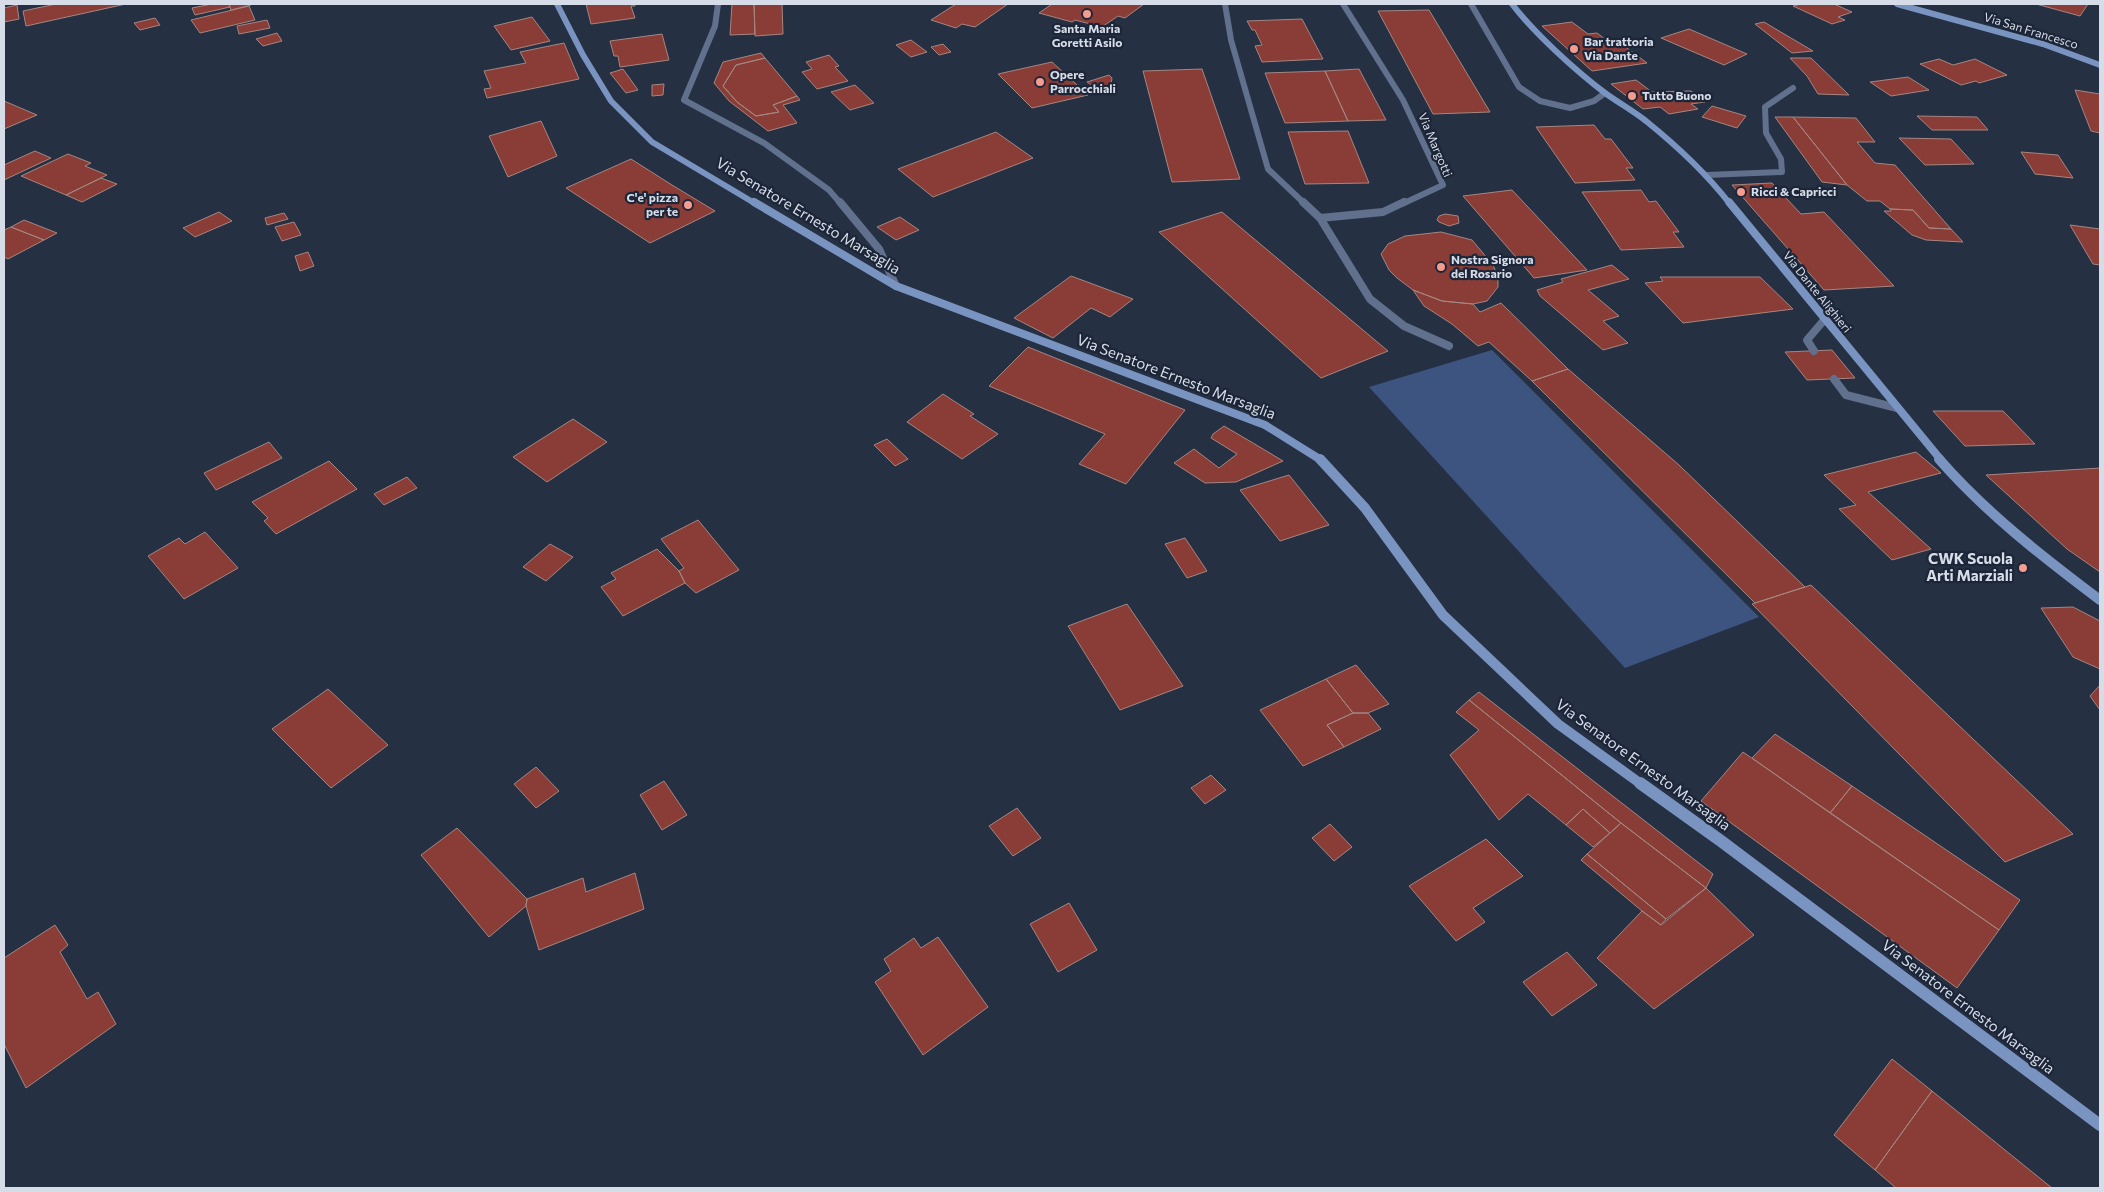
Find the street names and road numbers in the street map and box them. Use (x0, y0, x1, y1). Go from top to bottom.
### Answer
street label: Via San Francesco (1983, 9, 2080, 51)
street label: Via Margotti (1416, 110, 1456, 179)
street label: Via Senatore Ernesto Marsaglia (713, 153, 904, 277)
street label: Via Dante Alighieri (1781, 248, 1855, 335)
street label: Via Senatore Ernesto Marsaglia (1074, 330, 1278, 422)
street label: Via Senatore Ernesto Marsaglia (1553, 695, 1735, 834)
street label: Via Senatore Ernesto Marsaglia (1879, 935, 2059, 1077)

